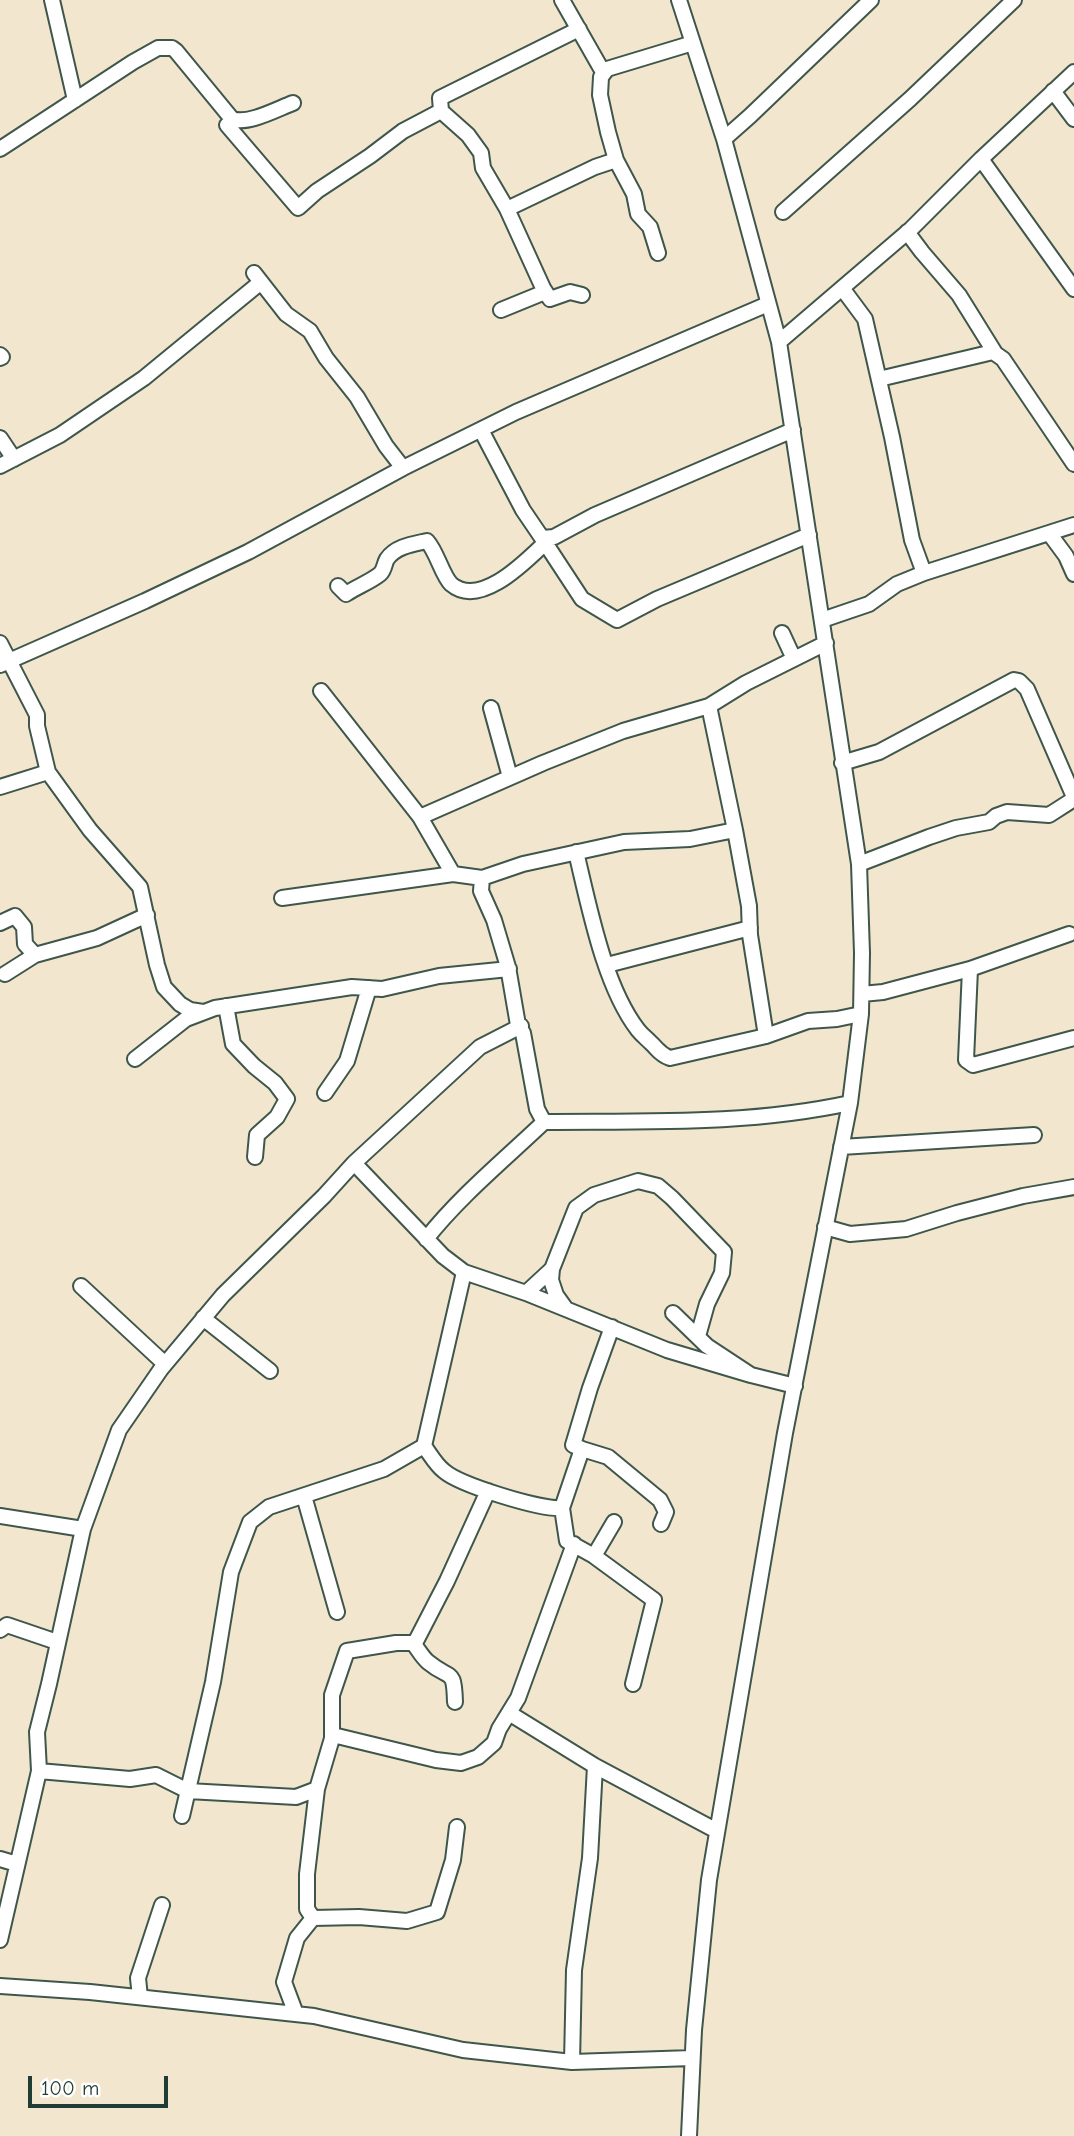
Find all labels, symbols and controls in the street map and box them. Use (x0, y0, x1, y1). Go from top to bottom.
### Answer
scale bar (32, 2062, 172, 2106)
text: 100 m (41, 2076, 99, 2100)

